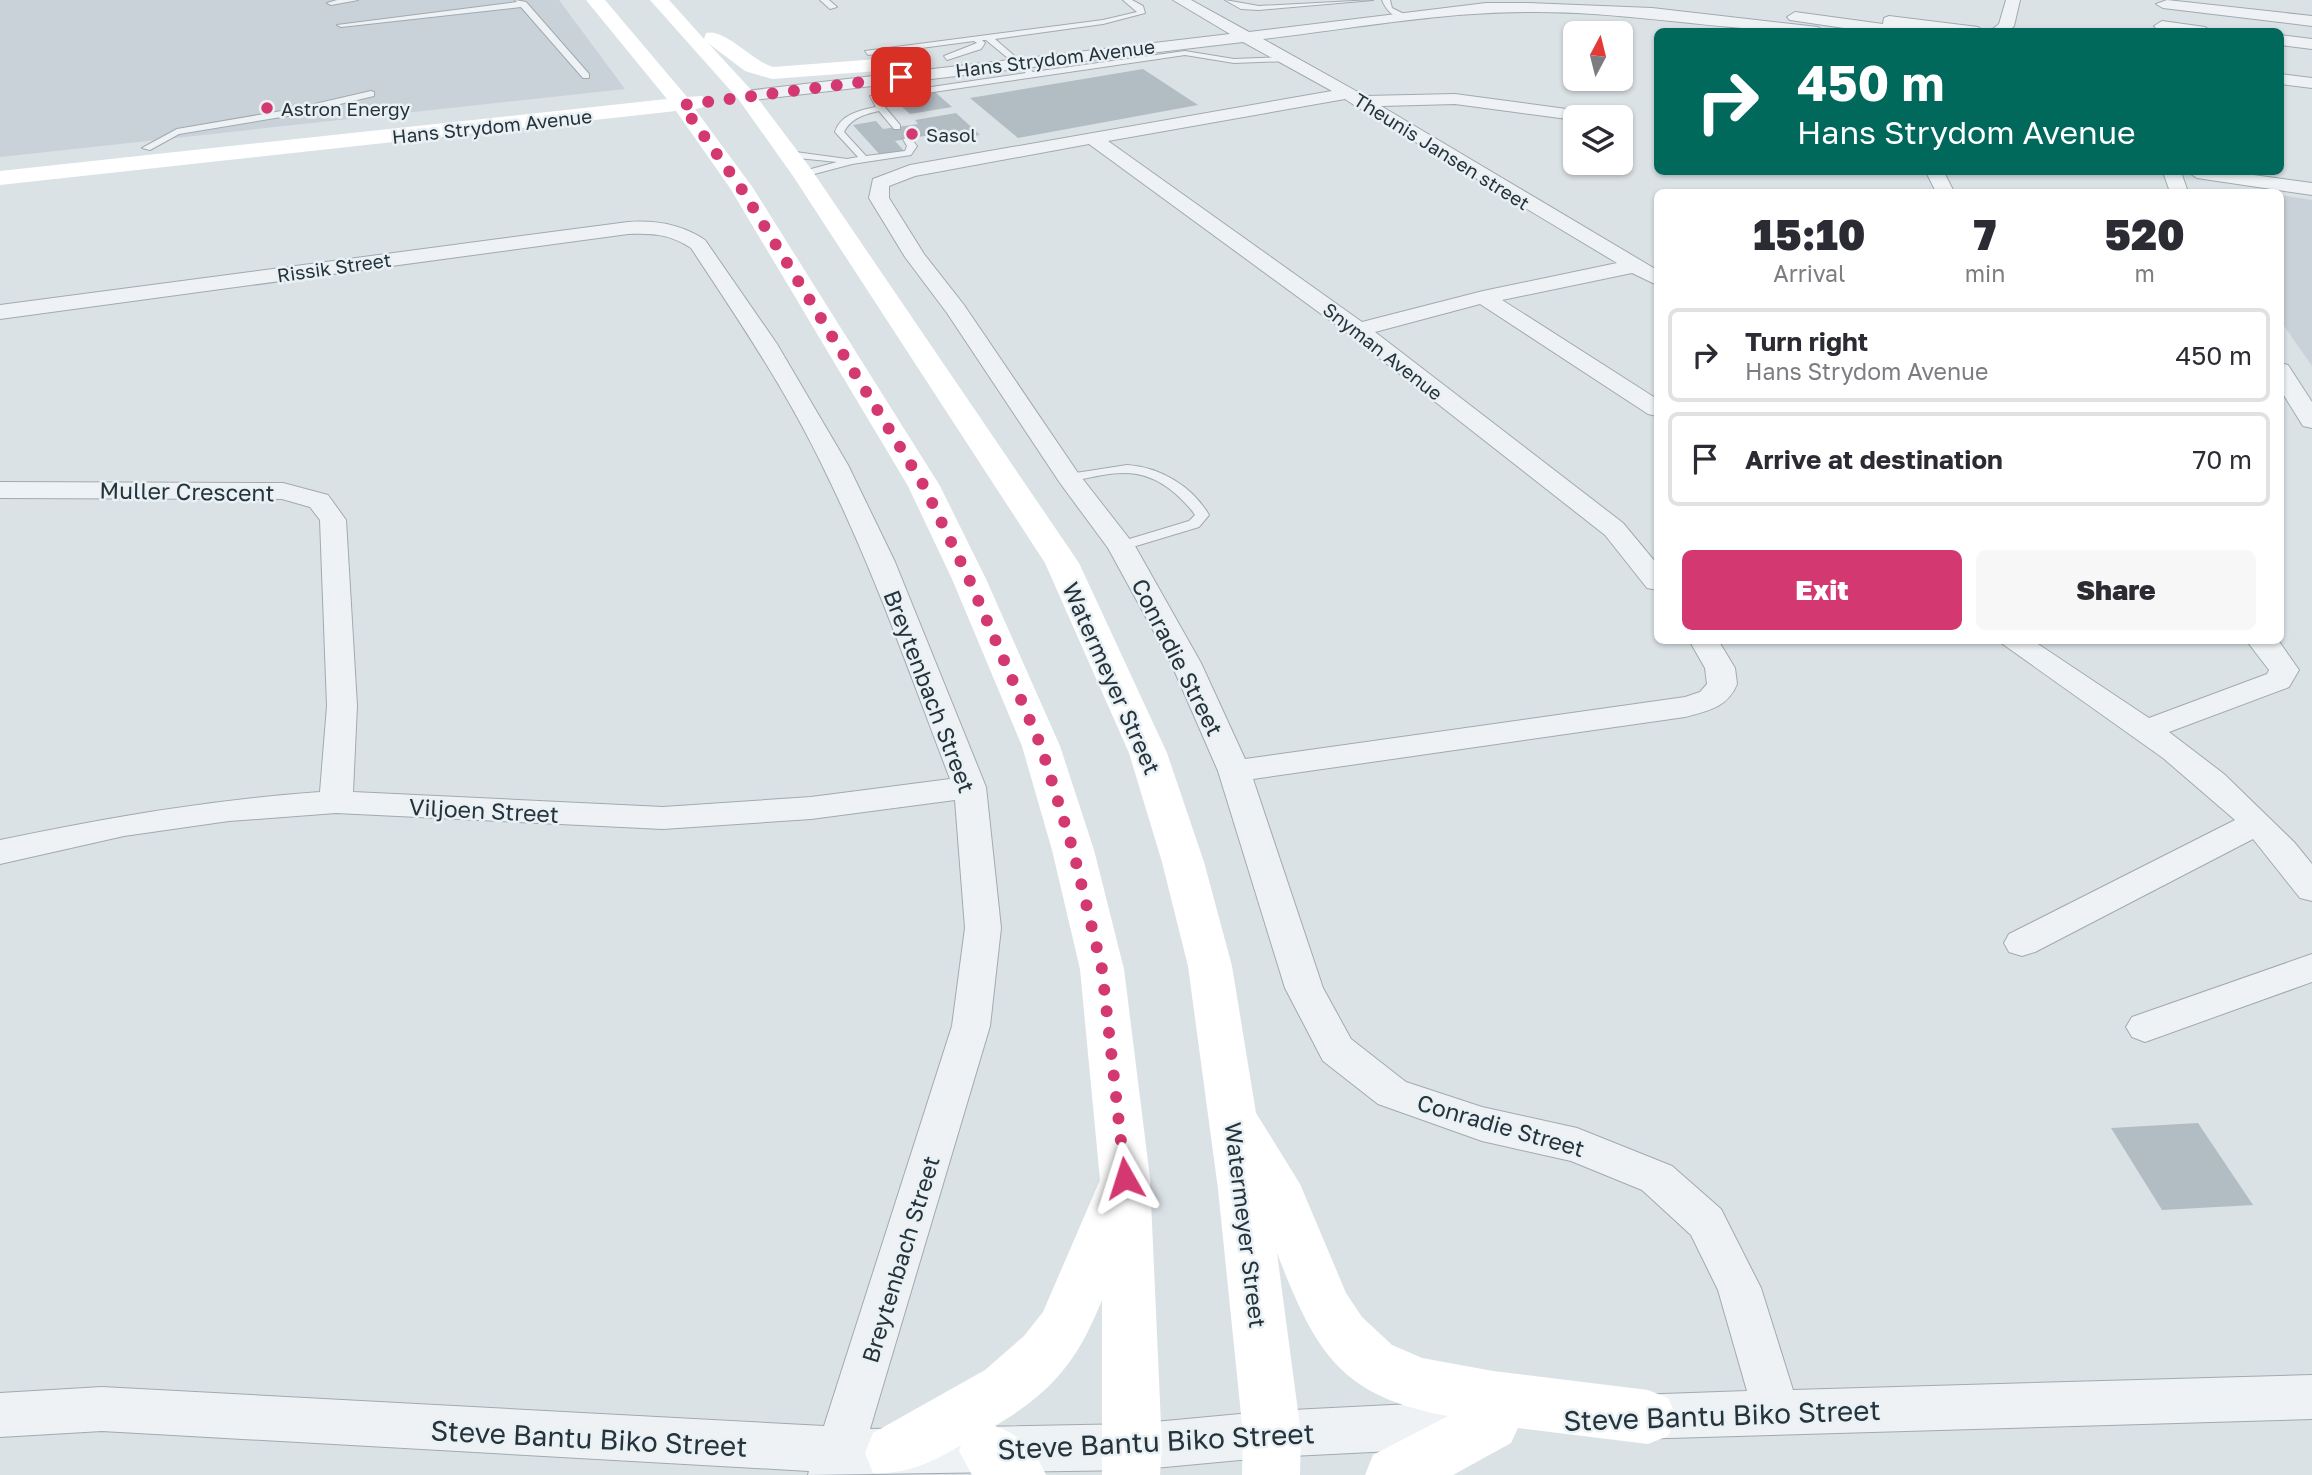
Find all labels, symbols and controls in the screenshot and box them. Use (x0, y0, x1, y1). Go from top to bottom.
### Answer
north arrow (1563, 21, 1633, 91)
map controls (1563, 21, 1633, 175)
street label: Hans Strydom Avenue (954, 34, 1156, 82)
pin (871, 47, 931, 107)
text: 450 m (1797, 53, 1945, 112)
icon: right (1682, 56, 1773, 147)
icon: arrive (882, 58, 920, 96)
street label: Theunis Jansen street (1350, 88, 1534, 214)
place label: Astron Energy (281, 97, 411, 120)
marker: Astron Energy (259, 100, 275, 116)
street label: Hans Strydom Avenue (391, 104, 593, 148)
button: layers (1563, 105, 1633, 175)
text: Hans Strydom Avenue (1797, 113, 2136, 151)
place label: Sasol (926, 123, 976, 146)
marker: Sasol (904, 126, 920, 142)
text: 15:10 (1753, 209, 1866, 259)
text: 7 (1974, 209, 1997, 259)
text: 520 (2105, 209, 2185, 259)
street label: Rissik Street (275, 248, 393, 286)
text: Arrival (1773, 259, 1845, 287)
text: min (1965, 259, 2005, 287)
text: m (2135, 259, 2155, 287)
street label: Snyman Avenue (1319, 297, 1447, 405)
text: Turn right (1745, 326, 1868, 357)
icon: right (1686, 336, 1724, 374)
text: 450 m (2175, 340, 2252, 371)
text: Hans Strydom Avenue (1745, 357, 1988, 385)
icon: arrive (1686, 440, 1724, 478)
text: Arrive at destination (1745, 444, 2003, 475)
text: 70 m (2193, 444, 2252, 475)
street label: Muller Crescent (99, 475, 275, 507)
button: Exit (1682, 550, 1962, 630)
button: Share (1976, 550, 2256, 630)
street label: Conradie Street (1126, 574, 1230, 740)
street label: Watermeyer Street (1057, 578, 1167, 778)
street label: Breytenbach Street (878, 586, 982, 796)
street label: Viljoen Street (408, 792, 560, 828)
street label: Conradie Street (1414, 1088, 1588, 1162)
street label: Watermeyer Street (1219, 1120, 1273, 1330)
position arrow (1088, 1141, 1162, 1215)
street label: Breytenbach Street (855, 1152, 945, 1366)
street label: Steve Bantu Biko Street (1563, 1393, 1881, 1437)
street label: Steve Bantu Biko Street (430, 1413, 748, 1463)
street label: Steve Bantu Biko Street (997, 1416, 1315, 1466)

